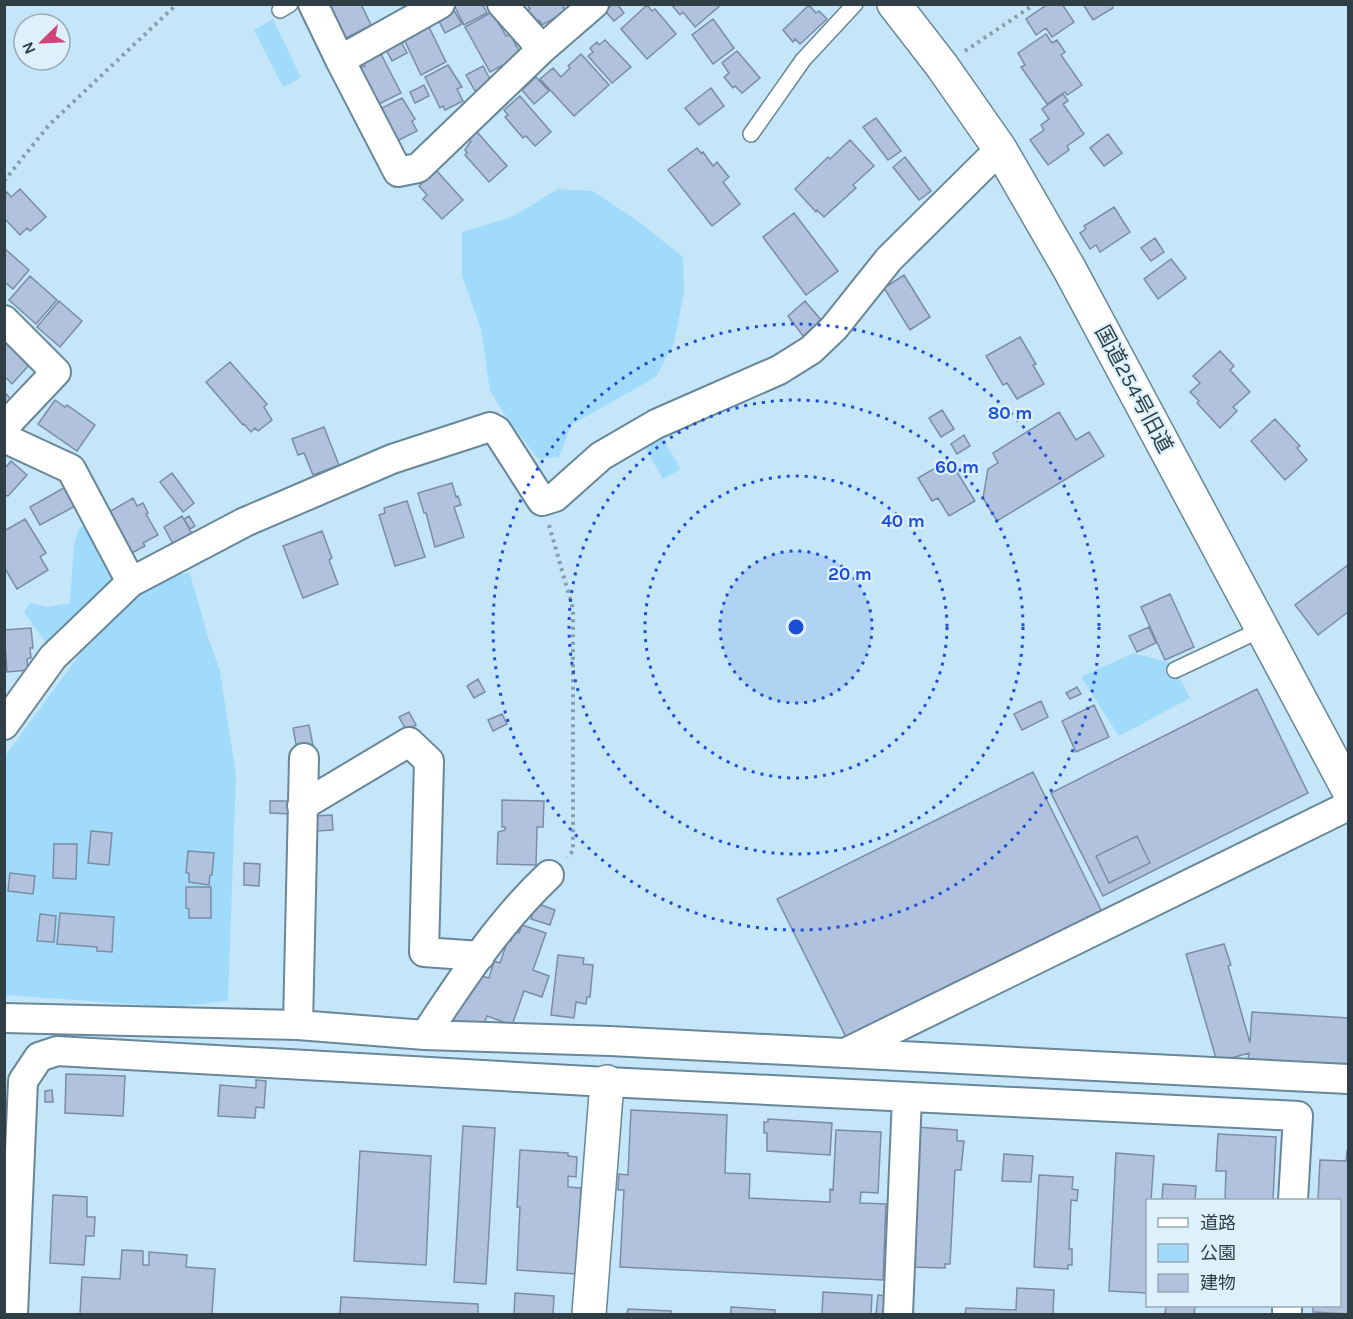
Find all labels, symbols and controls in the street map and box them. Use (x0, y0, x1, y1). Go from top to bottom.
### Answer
north arrow (12, 12, 72, 72)
text: N (18, 39, 40, 57)
street label: 国道254号旧道 (1090, 321, 1178, 457)
text: 80 m (988, 402, 1032, 424)
text: 60 m (935, 456, 979, 478)
text: 40 m (881, 510, 925, 532)
text: 20 m (828, 563, 872, 585)
centre of rings (786, 617, 806, 637)
legend (1146, 1199, 1341, 1307)
text: 道路 (1200, 1212, 1236, 1234)
text: 公園 (1200, 1242, 1236, 1264)
text: 建物 (1200, 1272, 1236, 1294)

